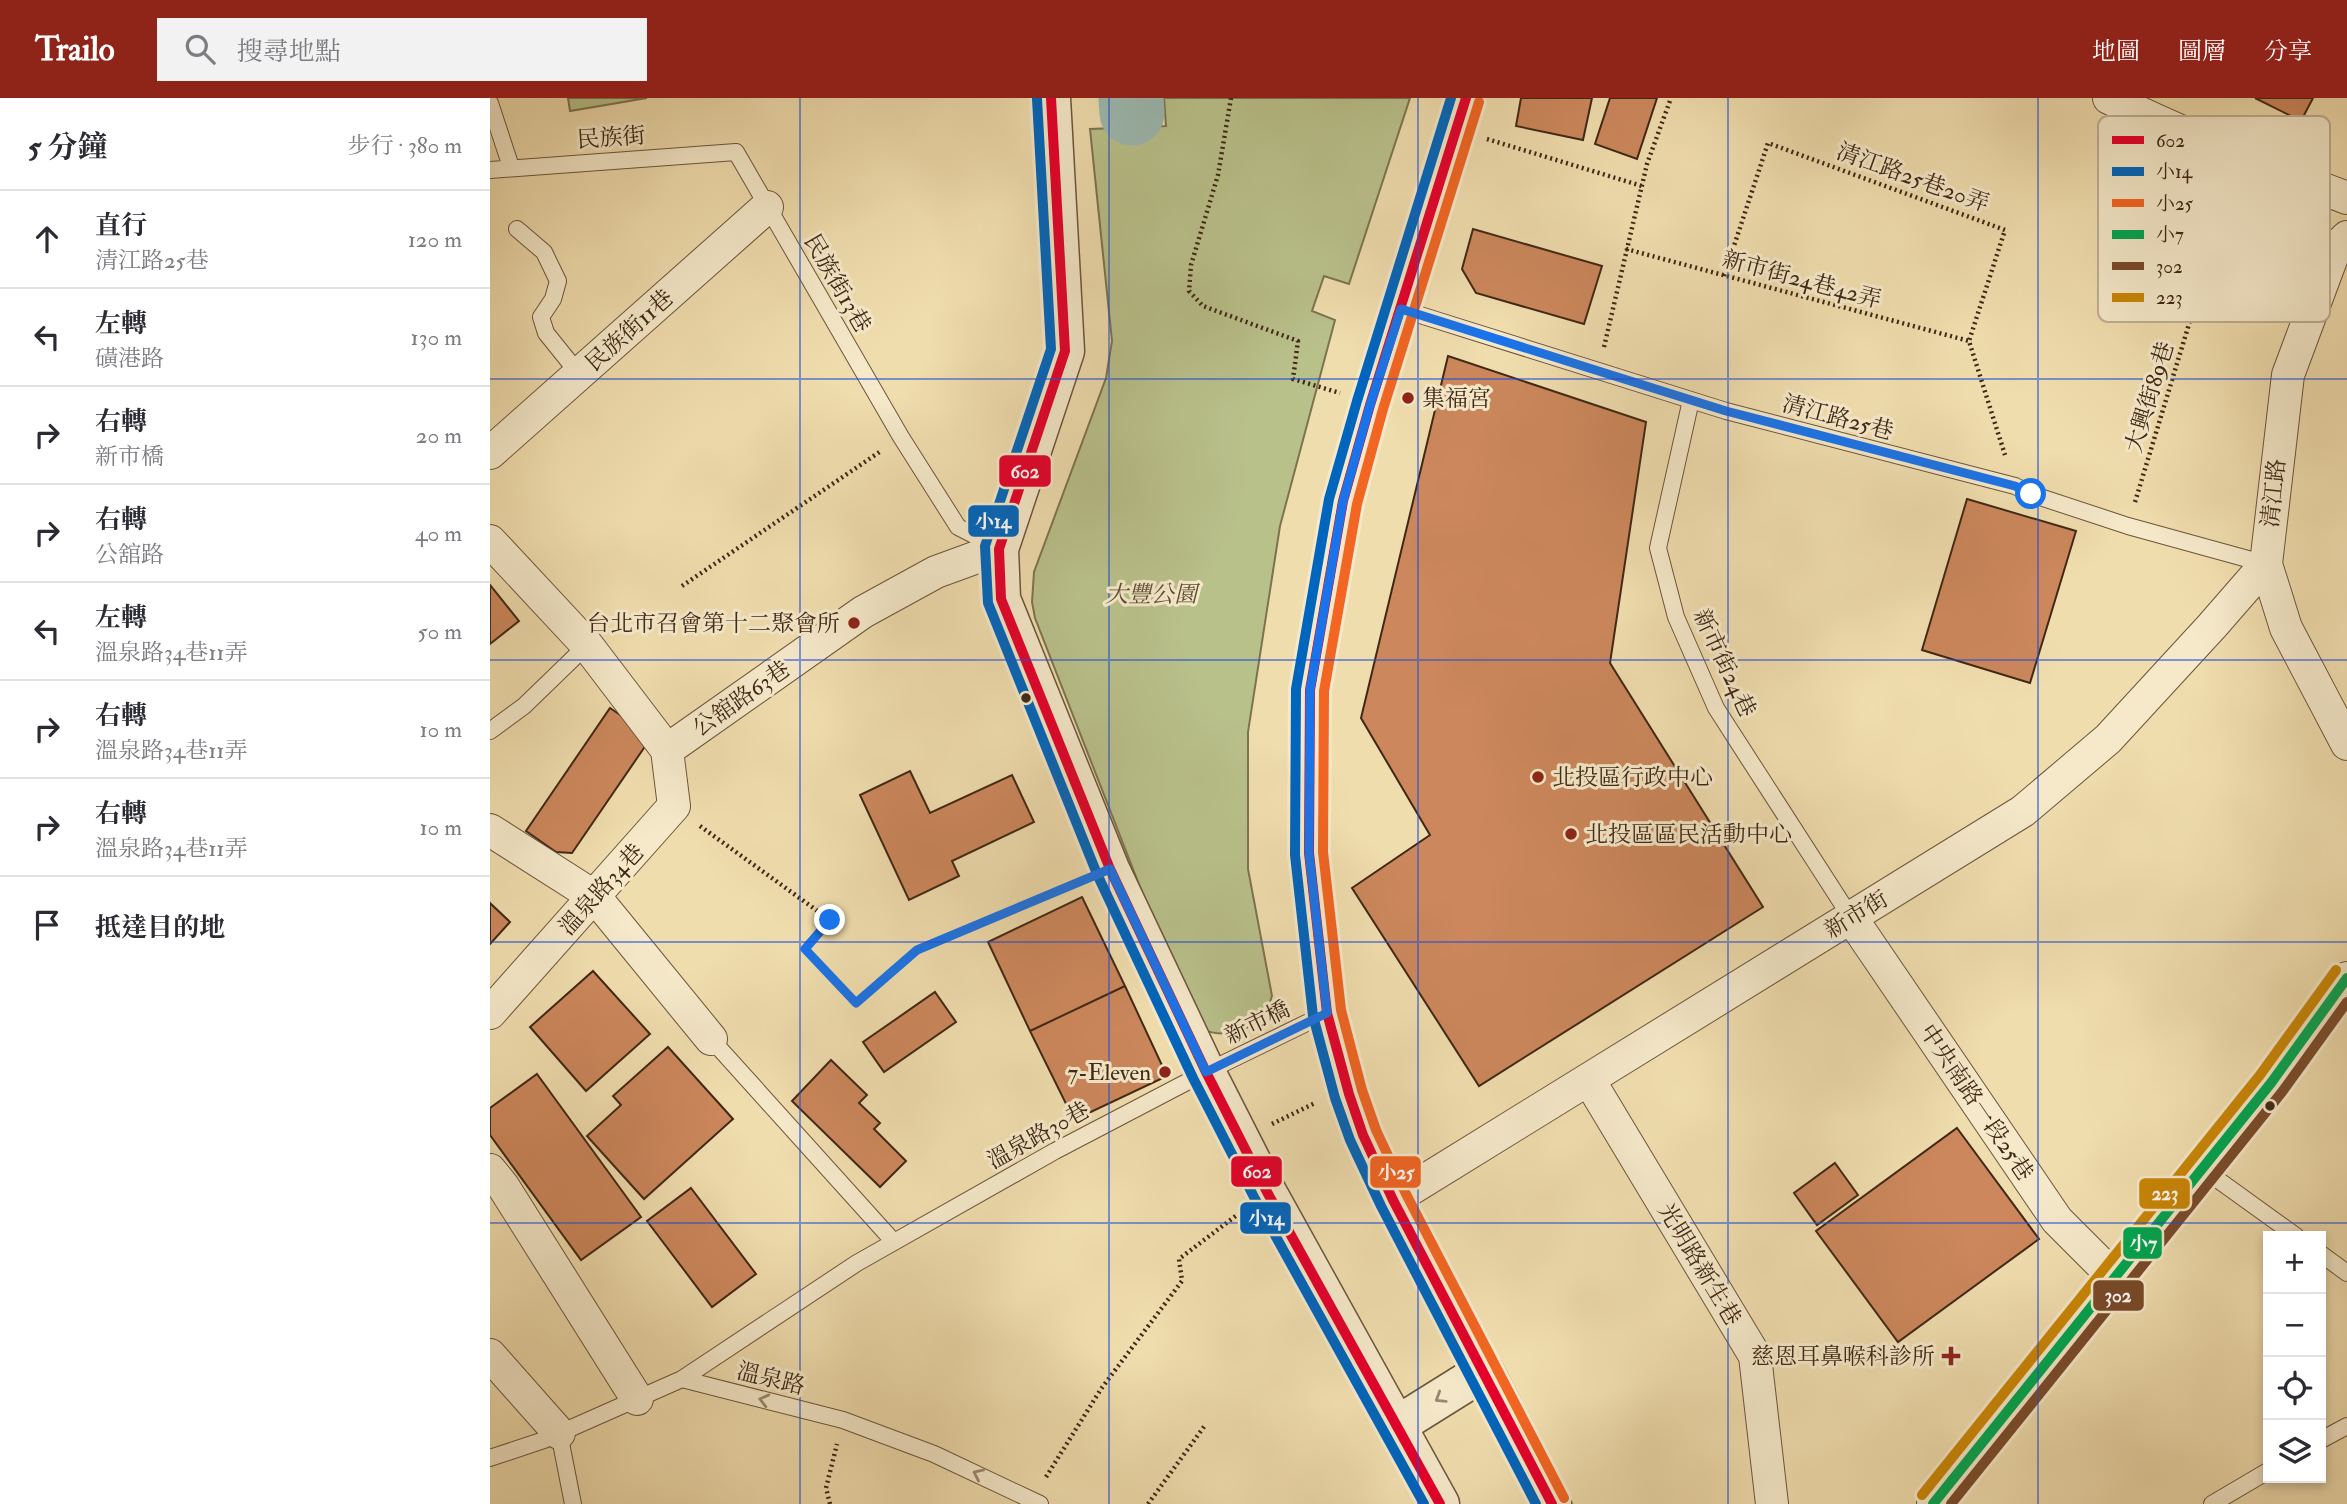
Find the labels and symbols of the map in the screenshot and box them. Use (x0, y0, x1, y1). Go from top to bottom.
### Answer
legend (2098, 116, 2330, 322)
street label: 民族街 (576, 121, 646, 154)
text: 602 (2156, 129, 2185, 153)
street label: 清江路25巷20弄 (1833, 136, 1993, 218)
text: 小14 (2156, 160, 2193, 184)
text: 小25 (2156, 192, 2194, 216)
text: 小7 (2156, 223, 2184, 247)
street label: 民族街13巷 (798, 229, 877, 338)
street label: 新市街24巷42弄 (1719, 244, 1884, 315)
text: 302 (2156, 255, 2183, 279)
street label: 民族街11巷 (579, 283, 679, 377)
text: 223 (2156, 286, 2183, 310)
street label: 大興街89巷 (2119, 338, 2180, 456)
place label: 集福宮 (1422, 384, 1491, 413)
street label: 清江路25巷 (1779, 389, 1897, 446)
marker: 集福宮 (1400, 390, 1416, 406)
line badge: 602 (998, 454, 1052, 488)
street label: 清江路 (2255, 457, 2292, 529)
text: 602 (1011, 460, 1040, 484)
route start (2015, 478, 2046, 509)
line badge: 小14 (967, 504, 1020, 538)
text: 小14 (975, 510, 1013, 534)
park label: 大豐公園 (1105, 580, 1201, 609)
street label: 新市街24巷 (1687, 604, 1762, 722)
place label: 台北市召會第十二聚會所 (587, 609, 840, 638)
marker: 台北市召會第十二聚會所 (846, 615, 862, 631)
street label: 公舘路63巷 (687, 654, 796, 743)
unlabelled marker (1019, 691, 1033, 705)
place label: 北投區行政中心 (1552, 763, 1713, 792)
marker: 北投區行政中心 (1530, 769, 1546, 785)
place label: 北投區區民活動中心 (1585, 820, 1792, 849)
marker: 北投區區民活動中心 (1563, 826, 1579, 842)
street label: 溫泉路34巷 (553, 838, 650, 941)
street label: 新市街 (1819, 884, 1893, 945)
route end (814, 904, 845, 935)
street label: 新市橋 (1220, 994, 1295, 1051)
street label: 中央南路一段25巷 (1913, 1018, 2040, 1186)
place label: 7-Eleven (1068, 1058, 1151, 1087)
marker: 7-Eleven (1157, 1064, 1173, 1080)
street label: 溫泉路30巷 (982, 1095, 1095, 1175)
unlabelled marker (2263, 1099, 2277, 1113)
line badge: 602 (1230, 1155, 1283, 1188)
line badge: 小25 (1369, 1155, 1422, 1189)
text: 602 (1243, 1160, 1272, 1184)
text: 小25 (1378, 1161, 1415, 1185)
line badge: 223 (2138, 1177, 2191, 1210)
text: 223 (2152, 1182, 2178, 1206)
street label: 光明路新生巷 (1652, 1198, 1748, 1331)
line badge: 小14 (1239, 1201, 1292, 1235)
text: 小14 (1248, 1207, 1286, 1231)
line badge: 小7 (2122, 1226, 2163, 1260)
text: 小7 (2129, 1232, 2157, 1256)
line badge: 302 (2092, 1279, 2145, 1312)
text: 302 (2105, 1284, 2132, 1308)
place label: 慈恩耳鼻喉科診所 (1751, 1342, 1935, 1371)
marker: 慈恩耳鼻喉科診所 (1941, 1346, 1961, 1366)
street label: 溫泉路 (734, 1356, 808, 1401)
one-way arrow (1435, 1390, 1448, 1403)
one-way arrow (758, 1394, 770, 1408)
one-way arrow (973, 1468, 985, 1482)

